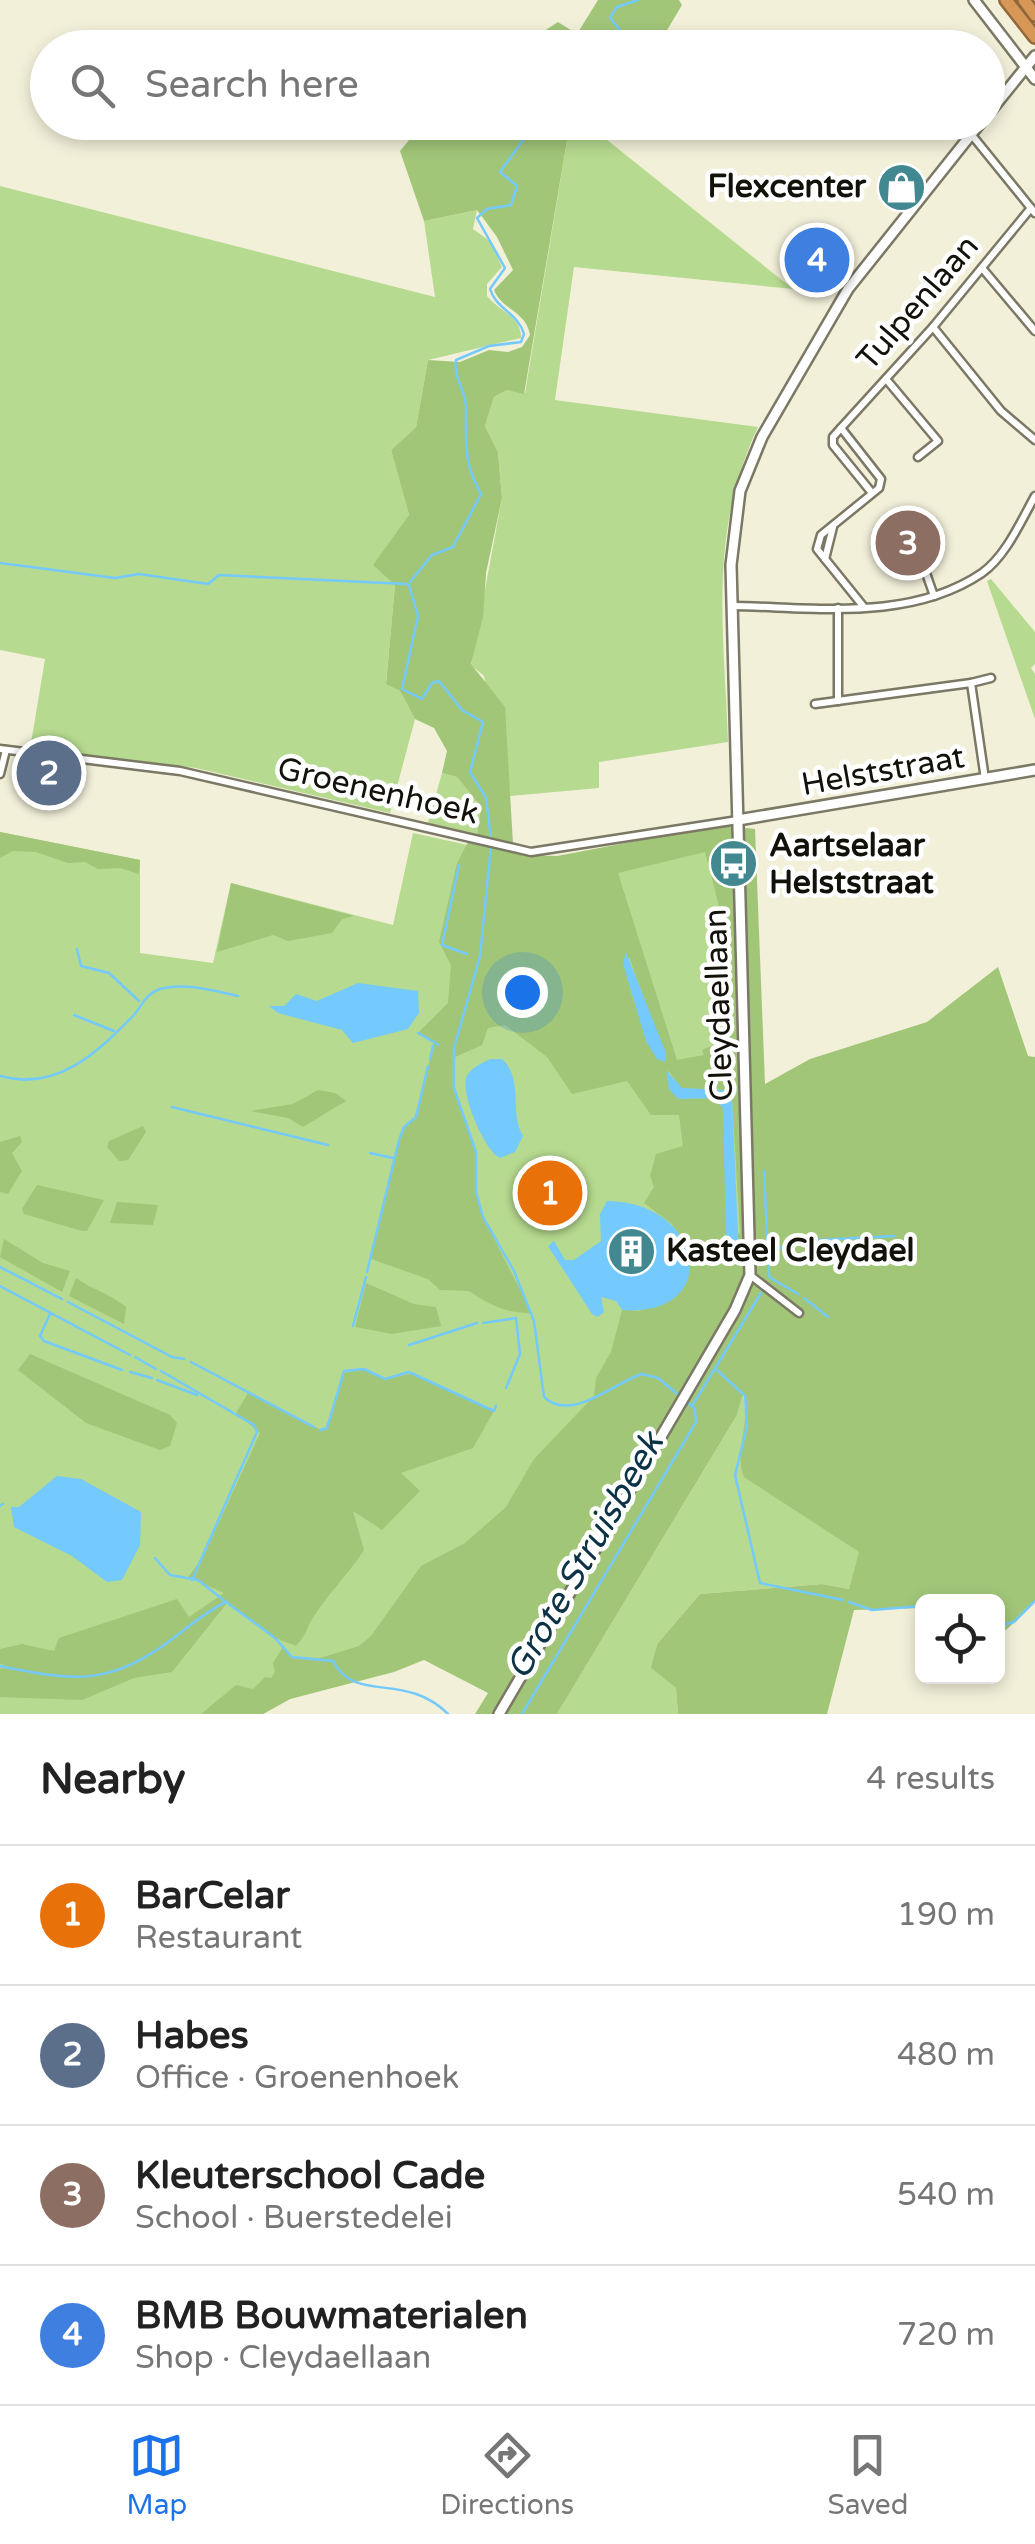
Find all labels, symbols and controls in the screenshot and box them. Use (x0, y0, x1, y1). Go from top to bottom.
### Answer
search box (30, 30, 1005, 140)
icon: search (65, 58, 120, 113)
text: Search here (145, 62, 359, 108)
shop icon: Flexcenter (875, 161, 927, 213)
place label: Flexcenter (707, 168, 867, 206)
pin: 4 (784, 222, 850, 298)
street label: Tulpenlaan (849, 228, 987, 378)
pin: 3 (876, 506, 940, 580)
pin: 2 (17, 736, 82, 810)
street label: Helststraat (799, 738, 967, 804)
street label: Groenenhoek (274, 749, 482, 833)
place label: Aartselaar Helststraat (769, 827, 935, 902)
bus stop icon: Aartselaar Helststraat (708, 838, 760, 890)
street label: Cleydaellaan (697, 908, 741, 1102)
your location (497, 967, 548, 1018)
pin: 1 (518, 1156, 582, 1230)
building icon: Kasteel Cleydael (605, 1225, 657, 1277)
place label: Kasteel Cleydael (666, 1232, 915, 1270)
water label: Grote Struisbeek (497, 1423, 674, 1687)
map controls (915, 1594, 1005, 1684)
button: locate (915, 1594, 1005, 1684)
text: Nearby (40, 1754, 185, 1805)
text: 4 results (866, 1760, 995, 1798)
text: BarCelar (135, 1873, 290, 1919)
text: 1 (62, 1896, 83, 1934)
text: 190 m (897, 1896, 995, 1934)
text: Restaurant (135, 1919, 302, 1957)
text: Habes (135, 2013, 249, 2059)
text: 2 (62, 2036, 83, 2074)
text: 480 m (897, 2036, 995, 2074)
text: Office · Groenenhoek (135, 2059, 459, 2097)
text: Kleuterschool Cade (135, 2153, 485, 2199)
text: 3 (62, 2176, 83, 2214)
text: 540 m (897, 2176, 995, 2214)
text: School · Buerstedelei (135, 2199, 453, 2237)
text: BMB Bouwmaterialen (135, 2293, 528, 2339)
text: 4 (62, 2316, 83, 2354)
text: 720 m (897, 2316, 995, 2354)
text: Shop · Cleydaellaan (135, 2339, 431, 2377)
tab: Map (127, 2428, 187, 2522)
tab: Directions (440, 2428, 574, 2522)
tab: Saved (827, 2428, 908, 2522)

